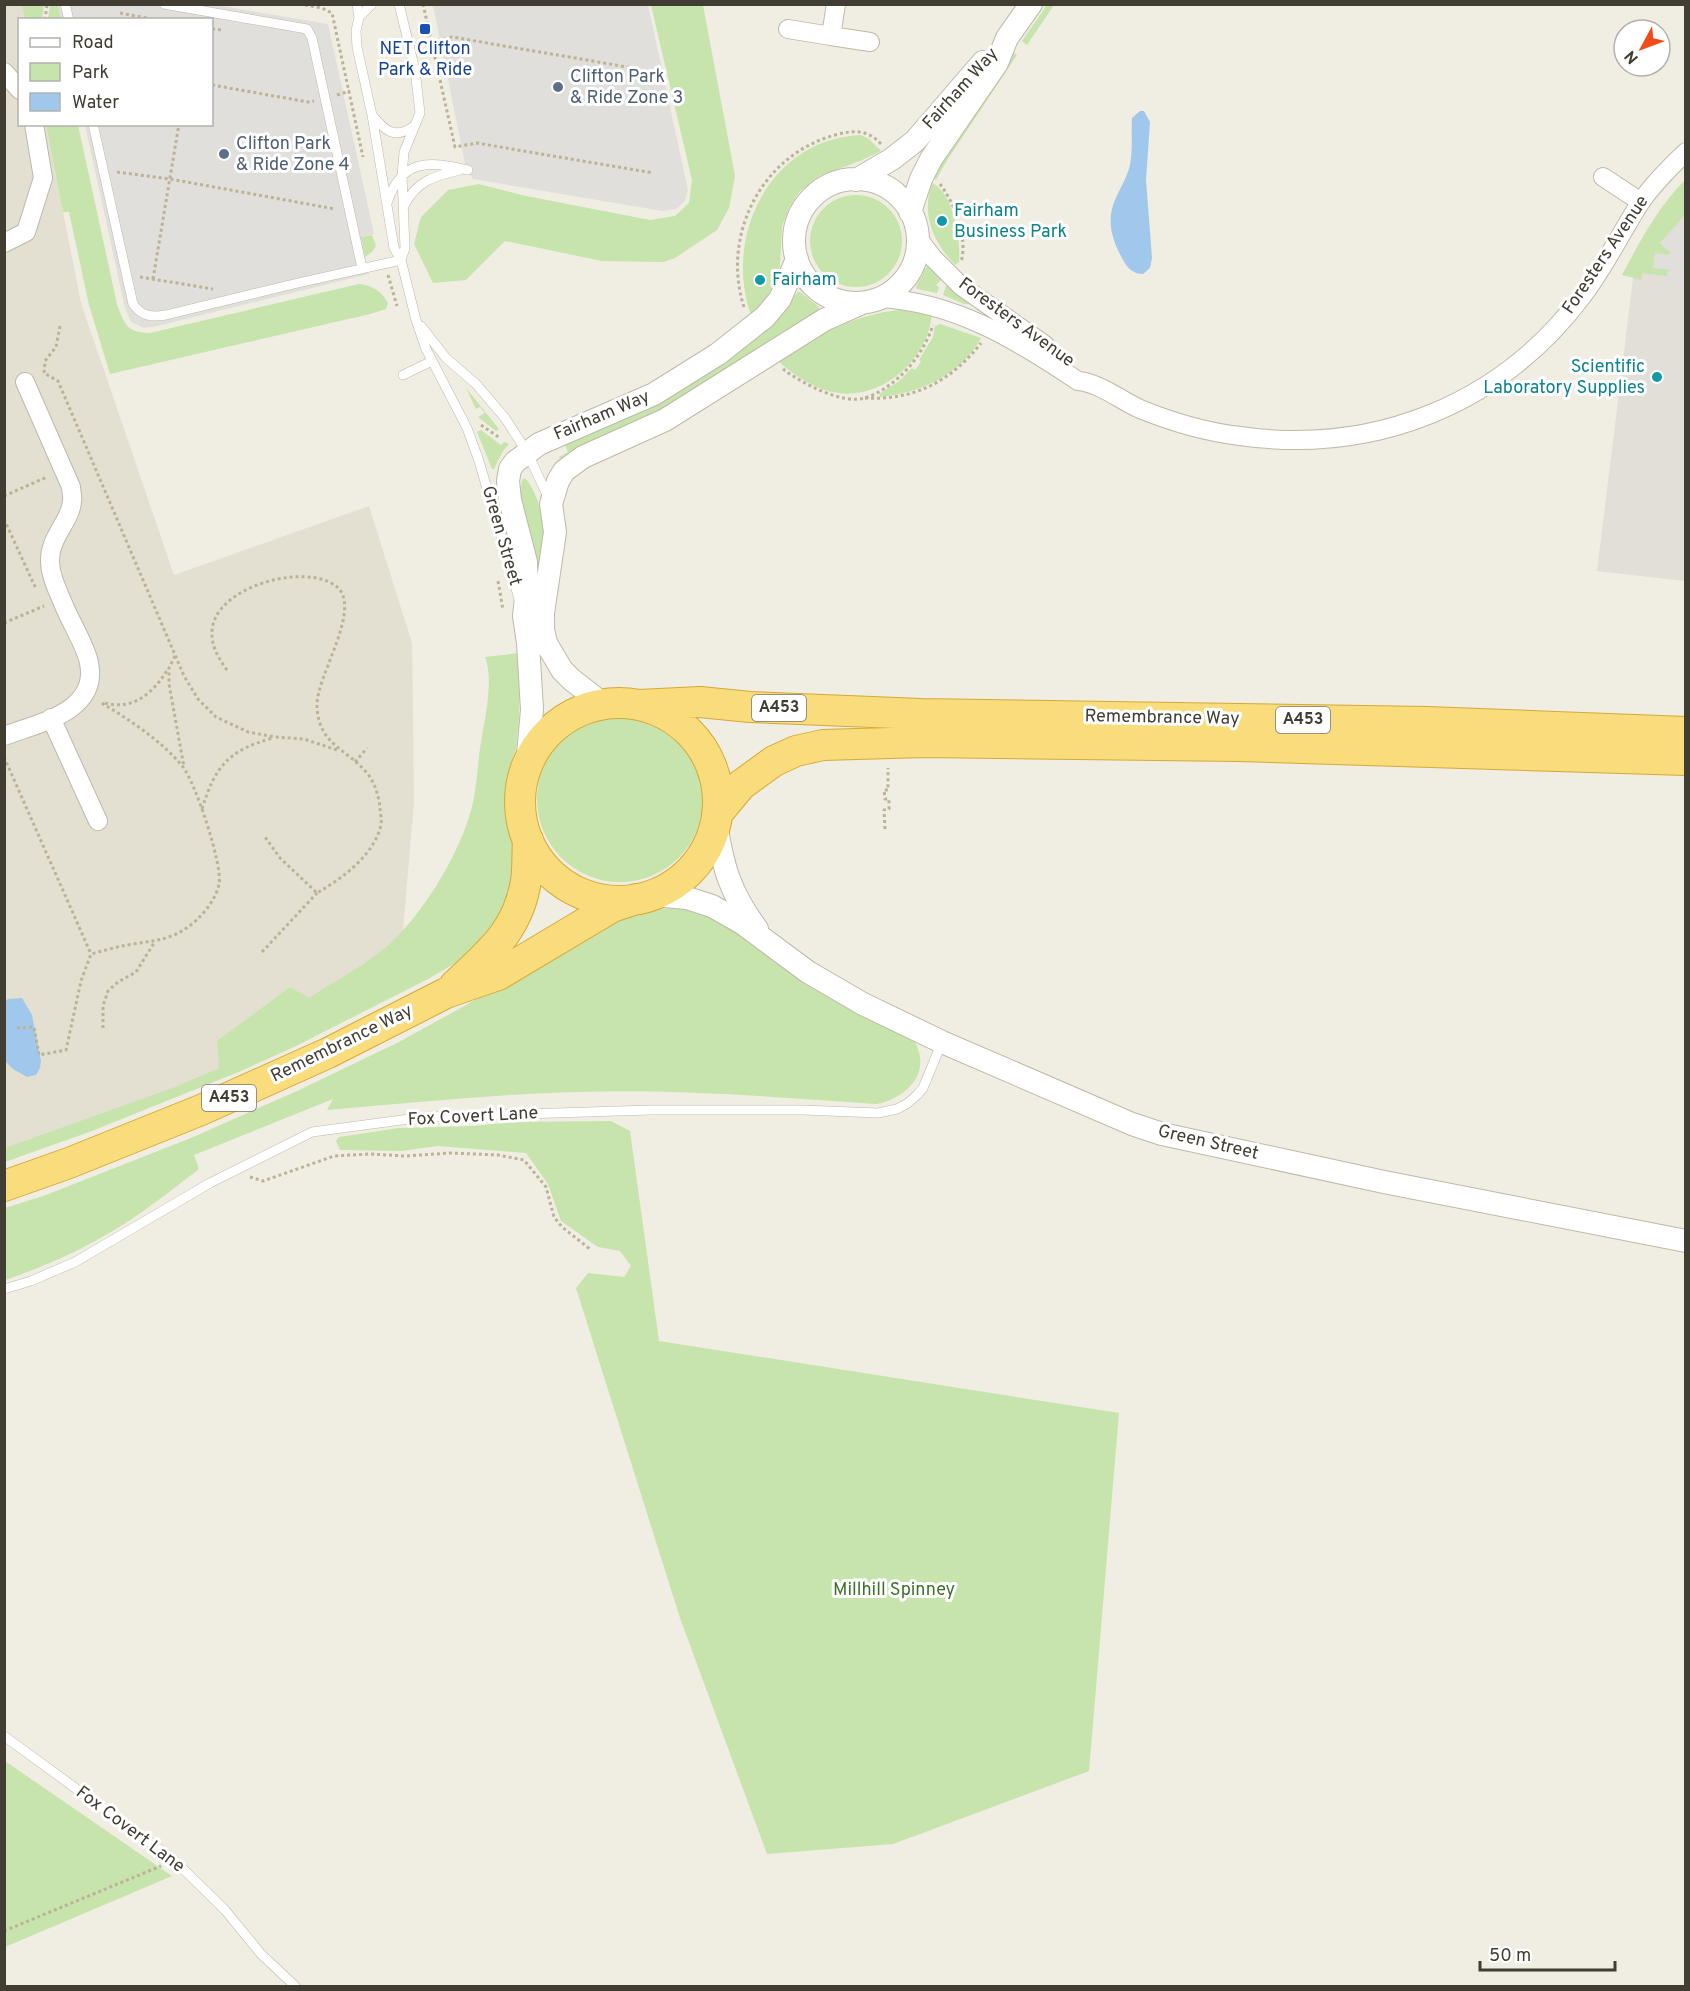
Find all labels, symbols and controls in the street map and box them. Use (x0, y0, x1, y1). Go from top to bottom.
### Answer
legend (18, 18, 213, 126)
north arrow (1612, 18, 1672, 78)
marker: NET Clifton Park & Ride (418, 22, 432, 36)
text: Road (72, 32, 114, 55)
place label: NET Clifton Park & Ride (378, 38, 472, 82)
street label: Fairham Way (918, 43, 1004, 135)
text: N (1621, 46, 1644, 67)
text: Park (72, 62, 109, 85)
place label: Clifton Park & Ride Zone 3 (570, 66, 683, 110)
marker: Clifton Park & Ride Zone 3 (551, 80, 565, 94)
text: Water (72, 92, 119, 115)
place label: Clifton Park & Ride Zone 4 (236, 133, 350, 177)
marker: Clifton Park & Ride Zone 4 (217, 147, 231, 161)
street label: Foresters Avenue (1558, 191, 1654, 319)
place label: Fairham Business Park (954, 200, 1067, 244)
marker: Fairham Business Park (935, 214, 949, 228)
place label: Fairham (772, 269, 837, 292)
marker: Fairham (753, 273, 767, 287)
street label: Foresters Avenue (953, 273, 1079, 373)
place label: Scientific Laboratory Supplies (1483, 356, 1645, 400)
marker: Scientific Laboratory Supplies (1650, 370, 1664, 384)
street label: Fairham Way (550, 385, 654, 447)
street label: Green Street (476, 483, 526, 589)
road number: A453 (752, 695, 806, 721)
street label: Remembrance Way (1084, 705, 1240, 731)
road number: A453 (1276, 707, 1330, 733)
street label: Remembrance Way (267, 1000, 417, 1088)
road number: A453 (202, 1085, 256, 1111)
street label: Fox Covert Lane (407, 1102, 539, 1132)
street label: Green Street (1155, 1120, 1261, 1166)
park label: Millhill Spinney (833, 1579, 955, 1602)
street label: Fox Covert Lane (71, 1781, 189, 1879)
scale bar (1480, 1934, 1615, 1972)
text: 50 m (1489, 1945, 1531, 1968)

